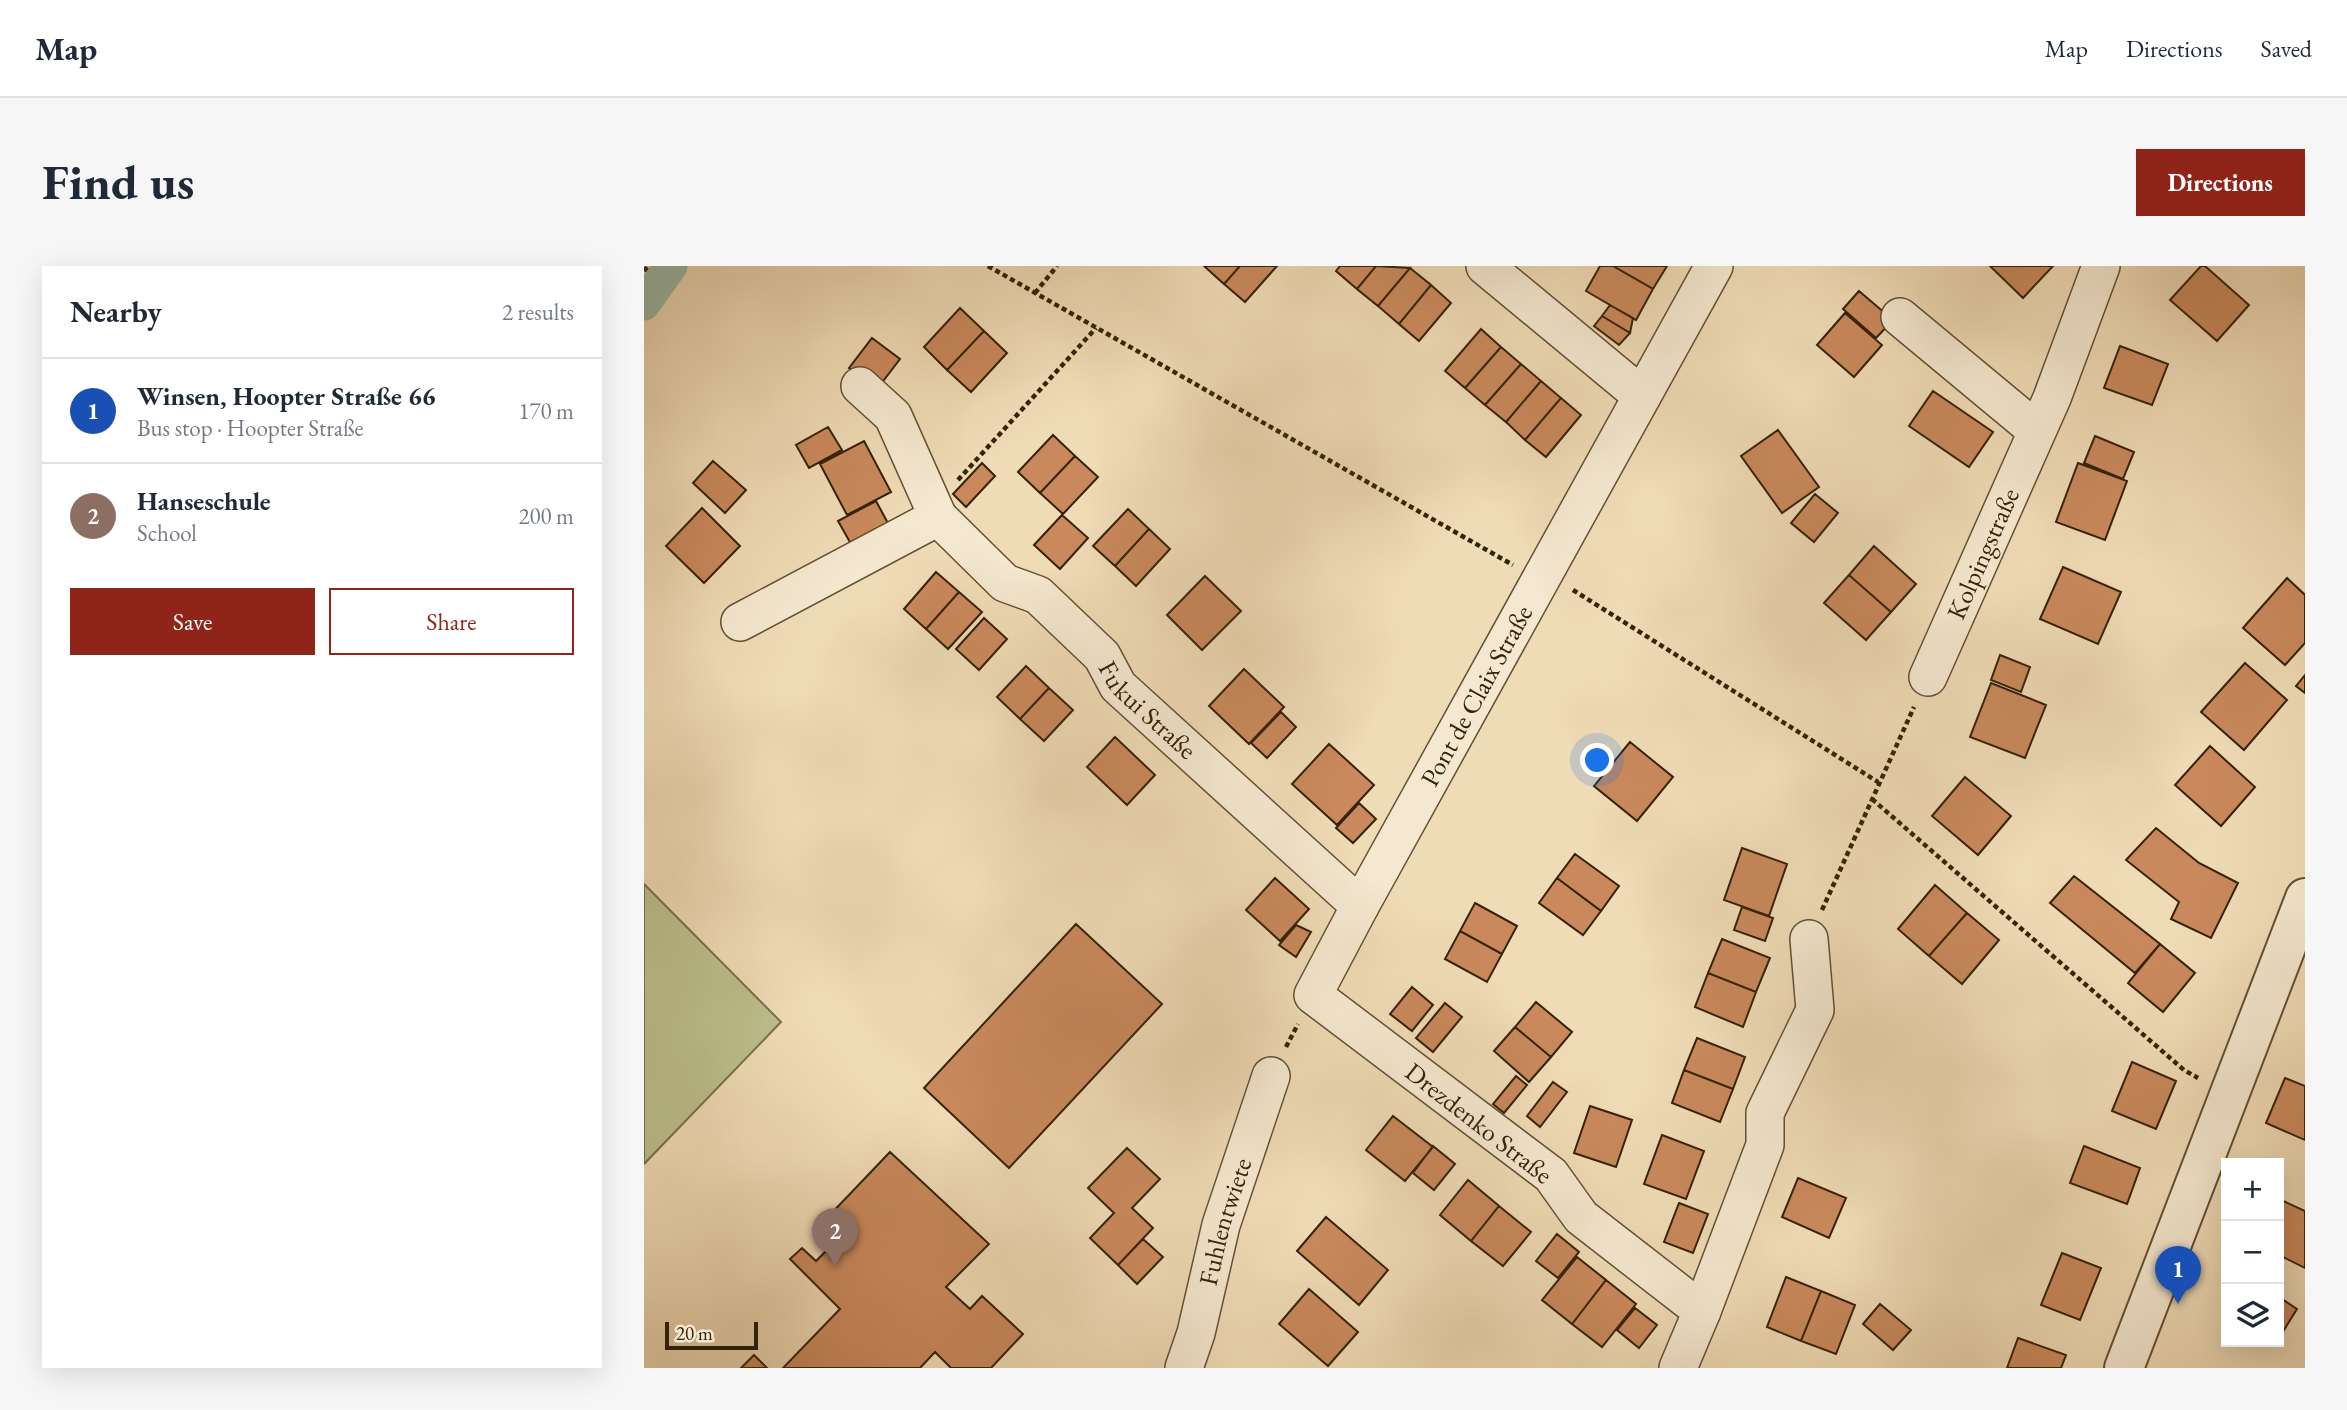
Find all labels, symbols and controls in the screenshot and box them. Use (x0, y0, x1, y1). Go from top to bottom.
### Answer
text: Map (35, 27, 97, 70)
text: Map (2045, 33, 2088, 64)
text: Directions (2126, 33, 2223, 64)
text: Saved (2261, 33, 2312, 64)
button: Directions (2136, 149, 2305, 216)
text: Find us (42, 150, 194, 214)
text: Nearby (70, 292, 162, 331)
text: 2 results (502, 297, 574, 327)
text: Winsen, Hoopter Straße 66 (137, 379, 436, 413)
text: 1 (87, 396, 99, 426)
text: 170 m (518, 396, 574, 426)
text: Bus stop · Hoopter Straße (137, 413, 364, 443)
street label: Kolpingstraße (1939, 483, 2027, 625)
text: Hanseschule (137, 484, 271, 518)
text: 2 (87, 501, 99, 531)
text: 200 m (518, 501, 574, 531)
text: School (137, 518, 197, 548)
button: Save (70, 588, 315, 655)
button: Share (329, 588, 574, 655)
street label: Pont de Claix Straße (1413, 599, 1540, 792)
street label: Fukui Straße (1091, 655, 1204, 766)
your location (1580, 743, 1614, 777)
street label: Drezdenko Straße (1398, 1055, 1560, 1191)
street label: Fuhlentwiete (1191, 1153, 1259, 1289)
map controls (2221, 1158, 2284, 1347)
button: + (2221, 1158, 2284, 1221)
pin: 2 (812, 1208, 858, 1266)
button: − (2221, 1221, 2284, 1284)
pin: 1 (2155, 1246, 2201, 1304)
button: layers (2221, 1284, 2284, 1347)
scale bar (665, 1319, 758, 1351)
text: 20 m (676, 1321, 713, 1346)

